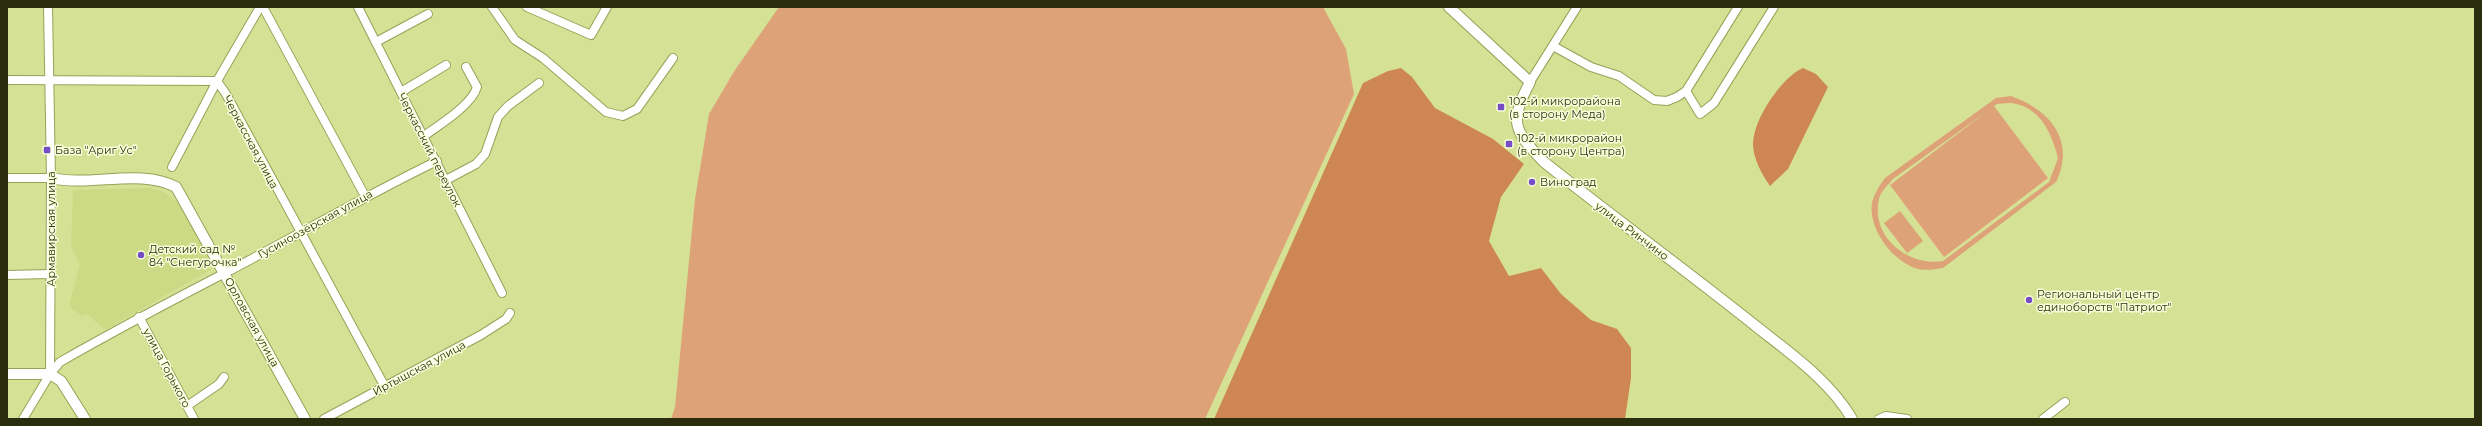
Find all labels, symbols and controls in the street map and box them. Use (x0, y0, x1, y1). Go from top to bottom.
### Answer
street label: Черкасский переулок (395, 91, 465, 210)
street label: Черкасская улица (220, 93, 282, 191)
place label: 102-й микрорайона (в сторону Меда) (1509, 94, 1621, 121)
marker: 102-й микрорайона (в сторону Меда) (1496, 102, 1506, 112)
place label: 102-й микрорайон (в сторону Центра) (1517, 131, 1625, 158)
marker: 102-й микрорайон (в сторону Центра) (1504, 139, 1514, 149)
place label: База "Ариг Ус" (55, 143, 137, 157)
marker: База "Ариг Ус" (42, 145, 52, 155)
street label: Армавирская улица (44, 171, 58, 287)
place label: Виноград (1540, 175, 1597, 189)
marker: Виноград (1527, 177, 1537, 187)
street label: Гусиноозёрская улица (255, 187, 375, 261)
street label: улица Ринчино (1592, 198, 1671, 263)
place label: Детский сад № 84 "Снегурочка" (149, 242, 241, 269)
marker: Детский сад № 84 "Снегурочка" (136, 250, 146, 260)
street label: Орловская улица (222, 275, 282, 369)
place label: Региональный центр единоборств "Патриот" (2037, 287, 2171, 314)
marker: Региональный центр единоборств "Патриот" (2024, 295, 2034, 305)
street label: улица Горького (140, 325, 194, 410)
street label: Иртышская улица (370, 338, 468, 398)

